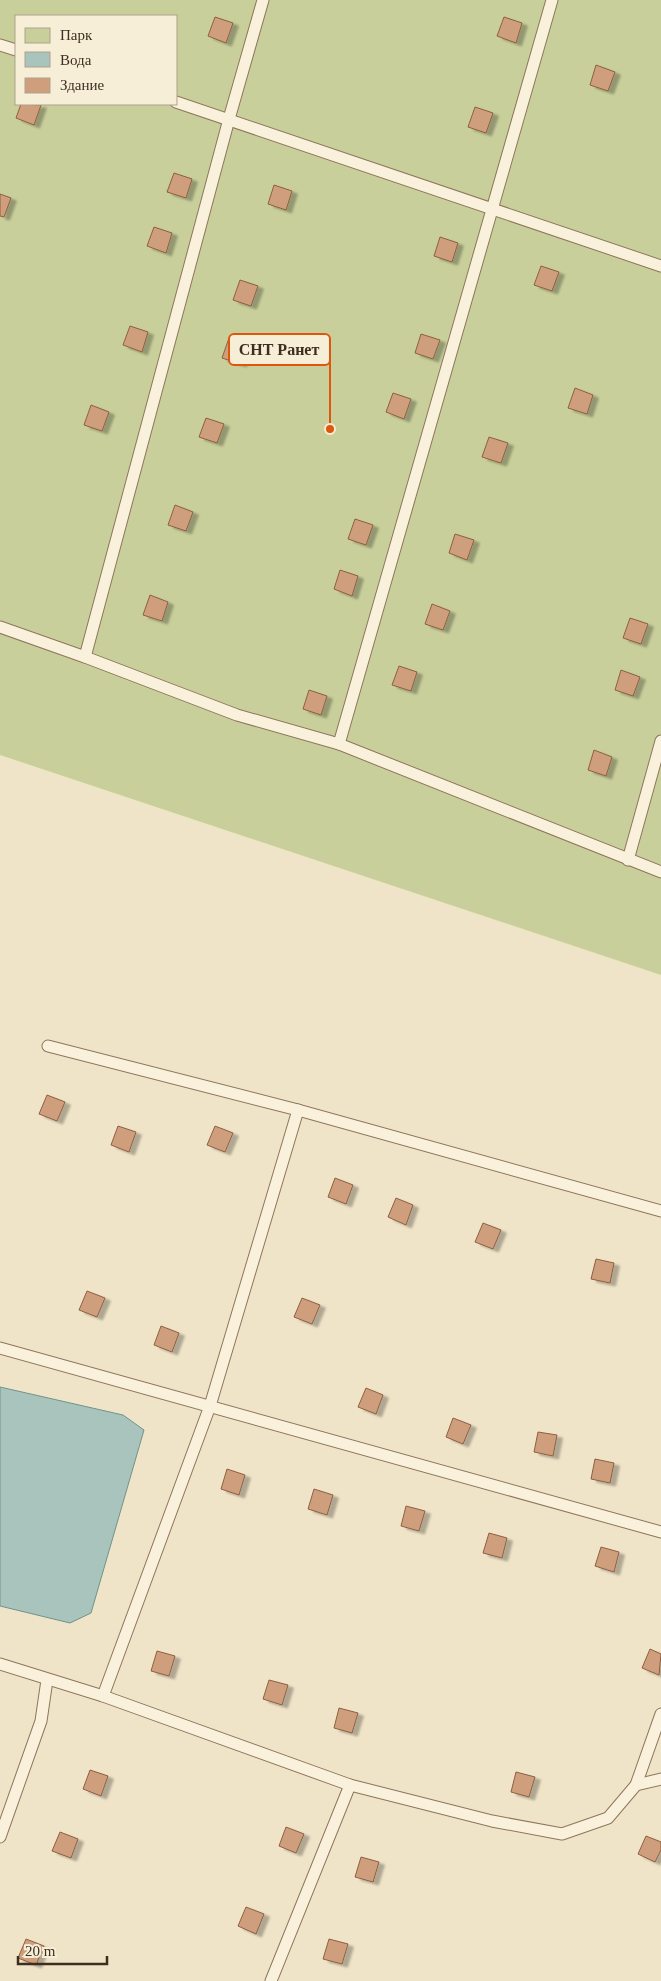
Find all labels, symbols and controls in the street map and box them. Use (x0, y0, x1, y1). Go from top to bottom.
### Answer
legend (15, 15, 178, 105)
text: Парк (60, 27, 93, 43)
text: Вода (60, 52, 92, 68)
text: Здание (60, 77, 104, 93)
callout: СНТ Ранет (229, 334, 330, 365)
text: СНТ Ранет (239, 341, 319, 358)
scale bar (18, 1934, 106, 1966)
text: 20 m (25, 1943, 56, 1959)

